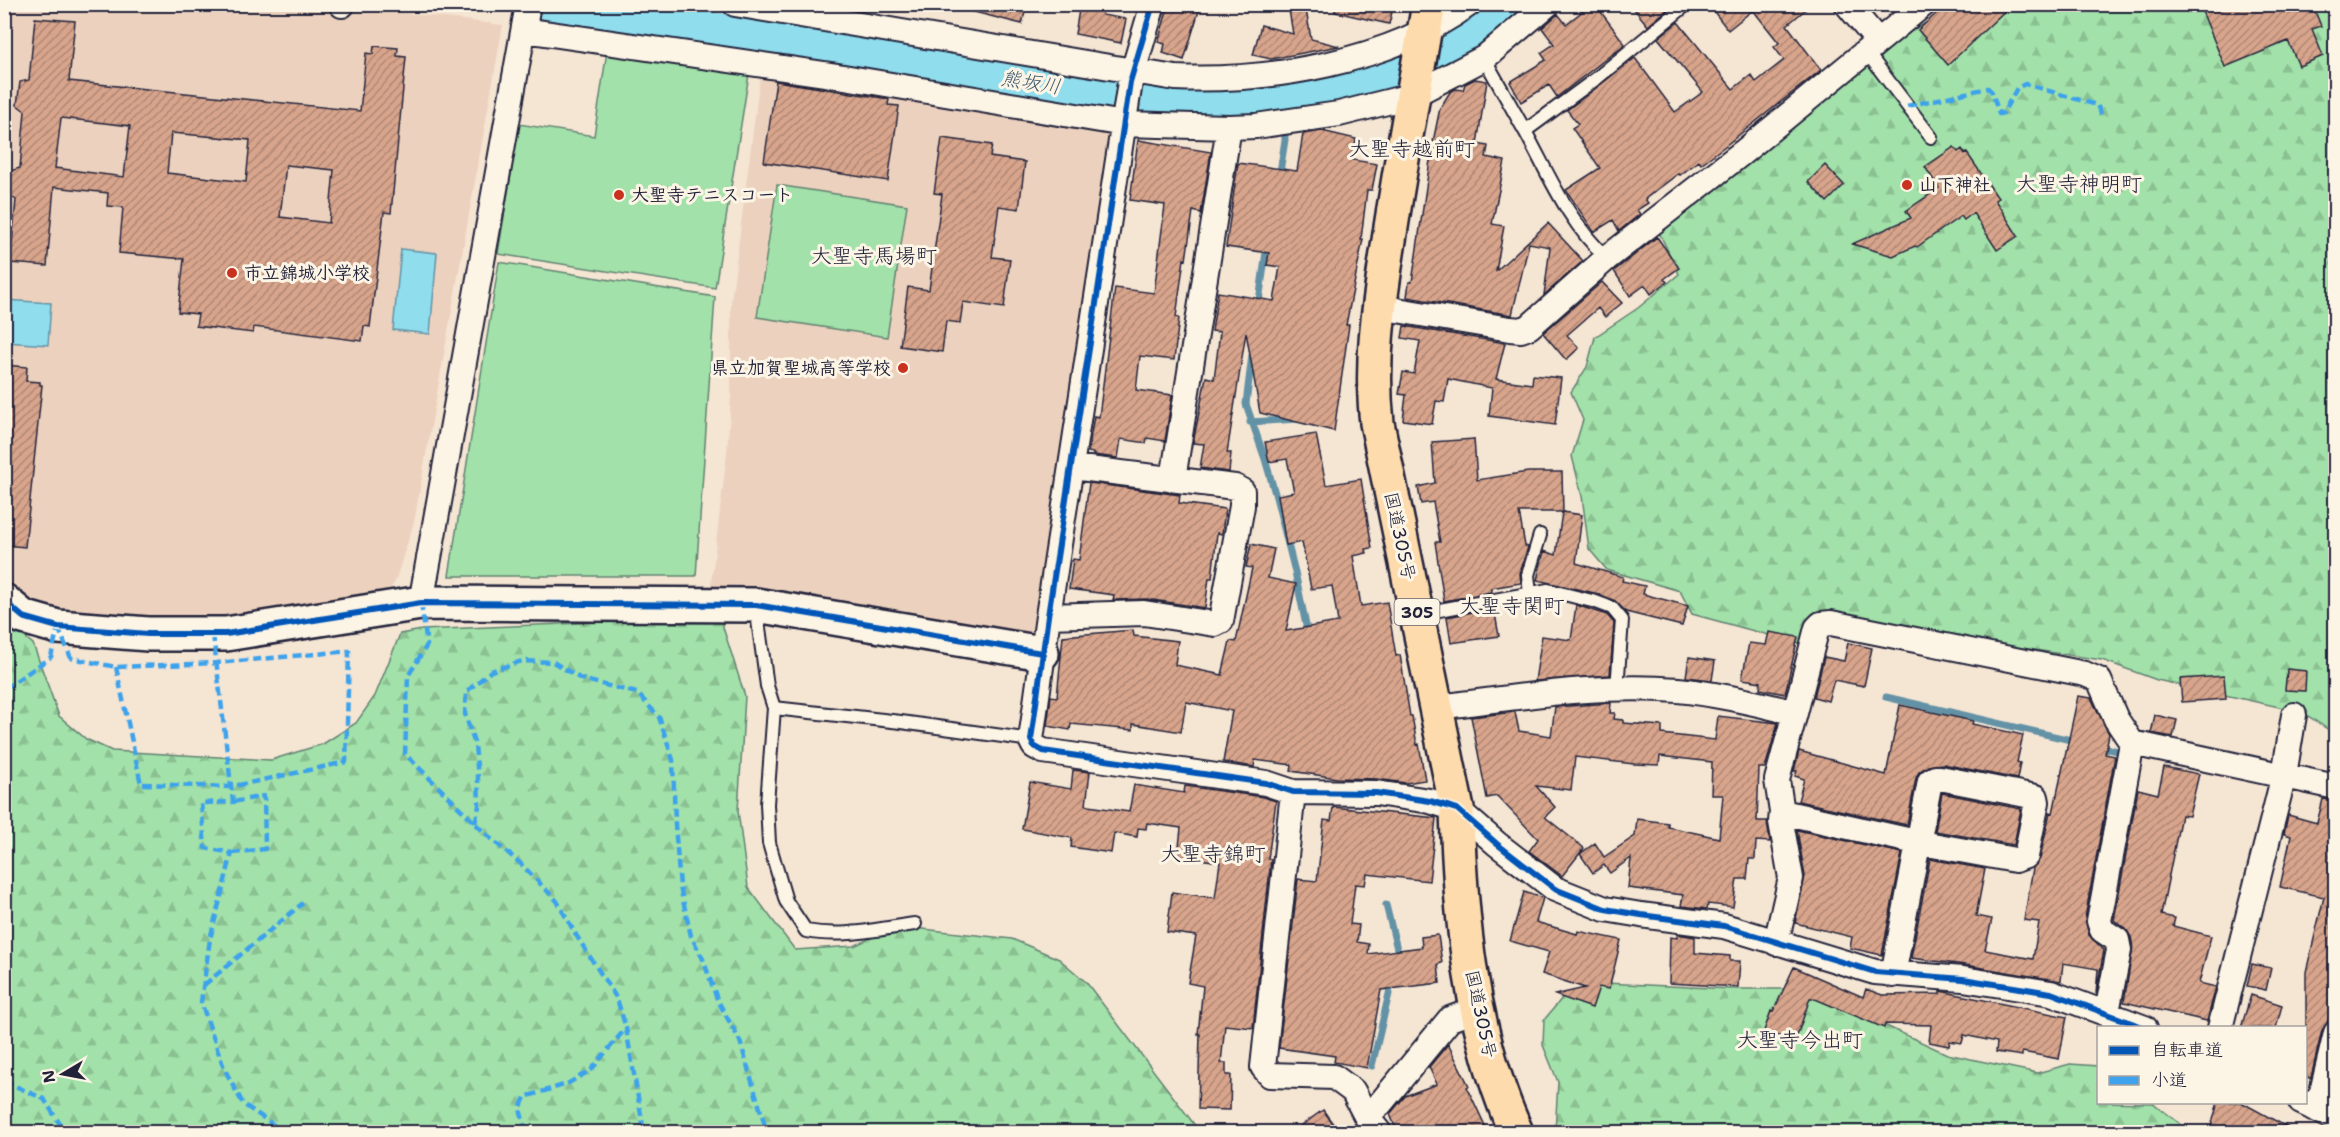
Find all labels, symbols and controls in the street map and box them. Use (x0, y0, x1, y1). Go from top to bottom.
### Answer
water label: 熊坂川 (999, 64, 1063, 100)
district label: 大聖寺越前町 (1349, 135, 1475, 163)
district label: 大聖寺神明町 (2016, 170, 2142, 198)
place label: 山下神社 (1919, 173, 1991, 197)
marker: 山下神社 (1900, 178, 1914, 192)
place label: 大聖寺テニスコート (631, 183, 793, 207)
marker: 大聖寺テニスコート (612, 188, 626, 202)
district label: 大聖寺馬場町 (811, 242, 937, 270)
place label: 市立錦城小学校 (244, 261, 370, 285)
marker: 市立錦城小学校 (225, 266, 239, 280)
place label: 県立加賀聖城高等学校 (711, 356, 891, 380)
marker: 県立加賀聖城高等学校 (896, 361, 910, 375)
street label: 国道305号 (1379, 490, 1421, 582)
district label: 大聖寺関町 (1460, 592, 1565, 620)
road number: 305 (1394, 599, 1440, 625)
district label: 大聖寺錦町 (1161, 840, 1266, 868)
street label: 国道305号 (1460, 968, 1502, 1060)
district label: 大聖寺今出町 (1737, 1026, 1863, 1054)
legend (2097, 1026, 2307, 1104)
text: 自転車道 (2151, 1038, 2223, 1062)
north arrow (33, 1044, 93, 1104)
text: N (37, 1068, 60, 1085)
text: 小道 (2151, 1068, 2187, 1092)

